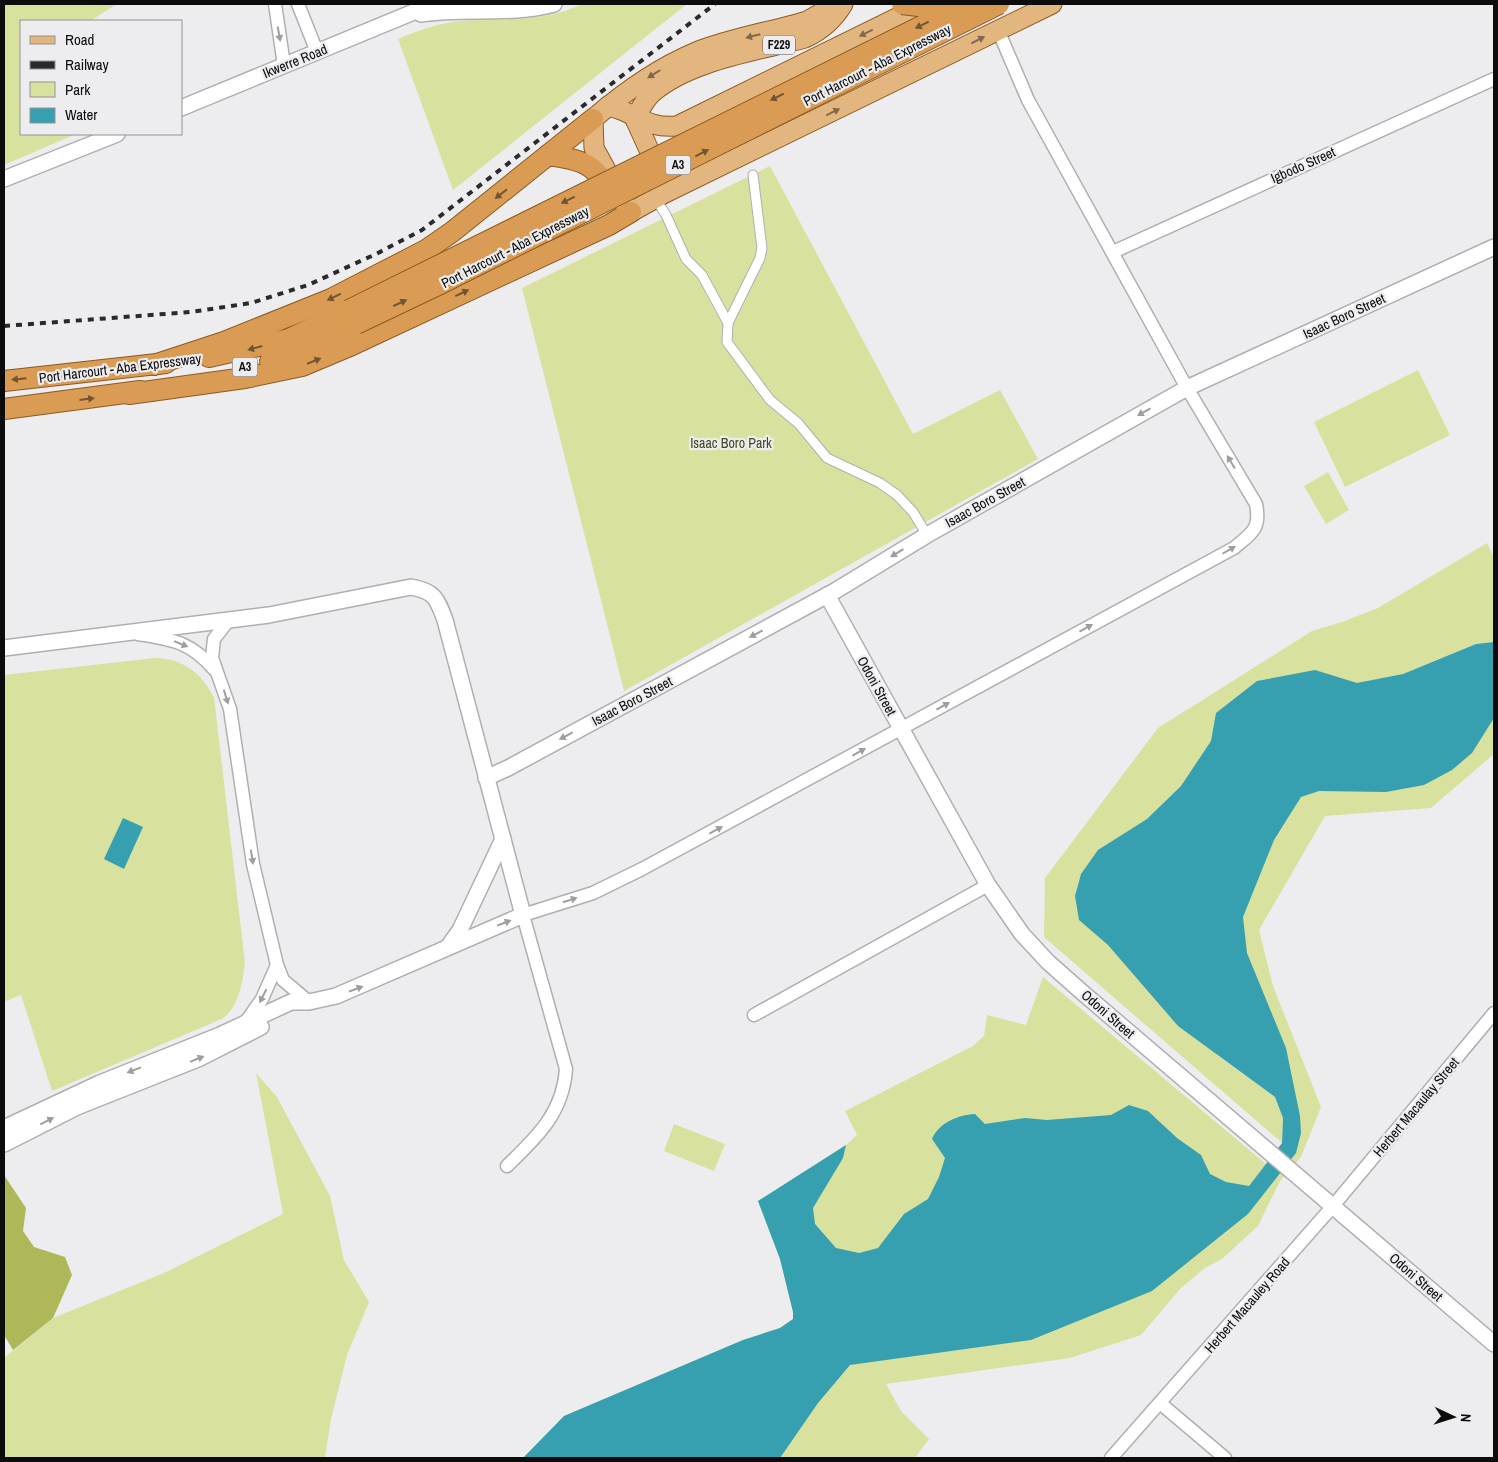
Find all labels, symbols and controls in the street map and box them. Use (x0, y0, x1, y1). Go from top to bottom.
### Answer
legend (20, 20, 182, 135)
street label: Port Harcourt - Aba Expressway (800, 20, 954, 110)
one-way arrow (915, 21, 930, 29)
one-way arrow (275, 27, 283, 43)
text: Road (65, 29, 94, 50)
one-way arrow (859, 29, 873, 37)
one-way arrow (745, 32, 760, 40)
road number: F229 (763, 36, 795, 54)
one-way arrow (971, 36, 986, 44)
street label: Ikwerre Road (260, 40, 330, 82)
text: Railway (65, 54, 110, 75)
one-way arrow (648, 69, 661, 78)
text: Park (65, 79, 91, 100)
one-way arrow (770, 94, 784, 102)
text: Water (65, 104, 97, 125)
one-way arrow (826, 108, 840, 116)
street label: Igbodo Street (1268, 143, 1338, 187)
one-way arrow (695, 149, 709, 157)
road number: A3 (666, 156, 690, 174)
one-way arrow (495, 188, 508, 199)
one-way arrow (561, 197, 575, 205)
street label: Port Harcourt - Aba Expressway (438, 202, 592, 292)
one-way arrow (455, 289, 469, 297)
street label: Isaac Boro Street (1300, 289, 1388, 343)
one-way arrow (327, 293, 341, 301)
one-way arrow (393, 299, 407, 307)
one-way arrow (248, 344, 263, 352)
street label: Port Harcourt - Aba Expressway (38, 349, 202, 387)
one-way arrow (307, 357, 322, 365)
road number: A3 (232, 358, 258, 377)
one-way arrow (11, 375, 27, 383)
one-way arrow (79, 395, 95, 403)
one-way arrow (1138, 408, 1151, 417)
park label: Isaac Boro Park (690, 434, 772, 452)
one-way arrow (1227, 456, 1236, 469)
street label: Isaac Boro Street (942, 473, 1028, 531)
one-way arrow (1222, 546, 1235, 555)
one-way arrow (890, 549, 903, 558)
one-way arrow (1079, 624, 1093, 632)
one-way arrow (748, 630, 763, 638)
one-way arrow (174, 640, 188, 648)
street label: Odoni Street (853, 653, 901, 719)
street label: Isaac Boro Street (589, 672, 675, 730)
one-way arrow (223, 689, 231, 704)
one-way arrow (936, 702, 951, 710)
one-way arrow (559, 732, 574, 740)
one-way arrow (851, 748, 866, 756)
one-way arrow (709, 826, 723, 834)
one-way arrow (249, 849, 257, 865)
one-way arrow (563, 896, 578, 904)
one-way arrow (497, 919, 512, 927)
one-way arrow (348, 984, 363, 992)
street label: Odoni Street (1078, 986, 1138, 1042)
one-way arrow (259, 989, 267, 1003)
street label: Herbert Macaulay Street (1369, 1054, 1463, 1160)
one-way arrow (190, 1055, 204, 1063)
one-way arrow (126, 1066, 141, 1074)
one-way arrow (40, 1117, 54, 1125)
street label: Odoni Street (1386, 1249, 1446, 1305)
street label: Herbert Macauley Road (1200, 1253, 1294, 1357)
north arrow (1428, 1392, 1478, 1442)
text: N (1457, 1413, 1475, 1423)

